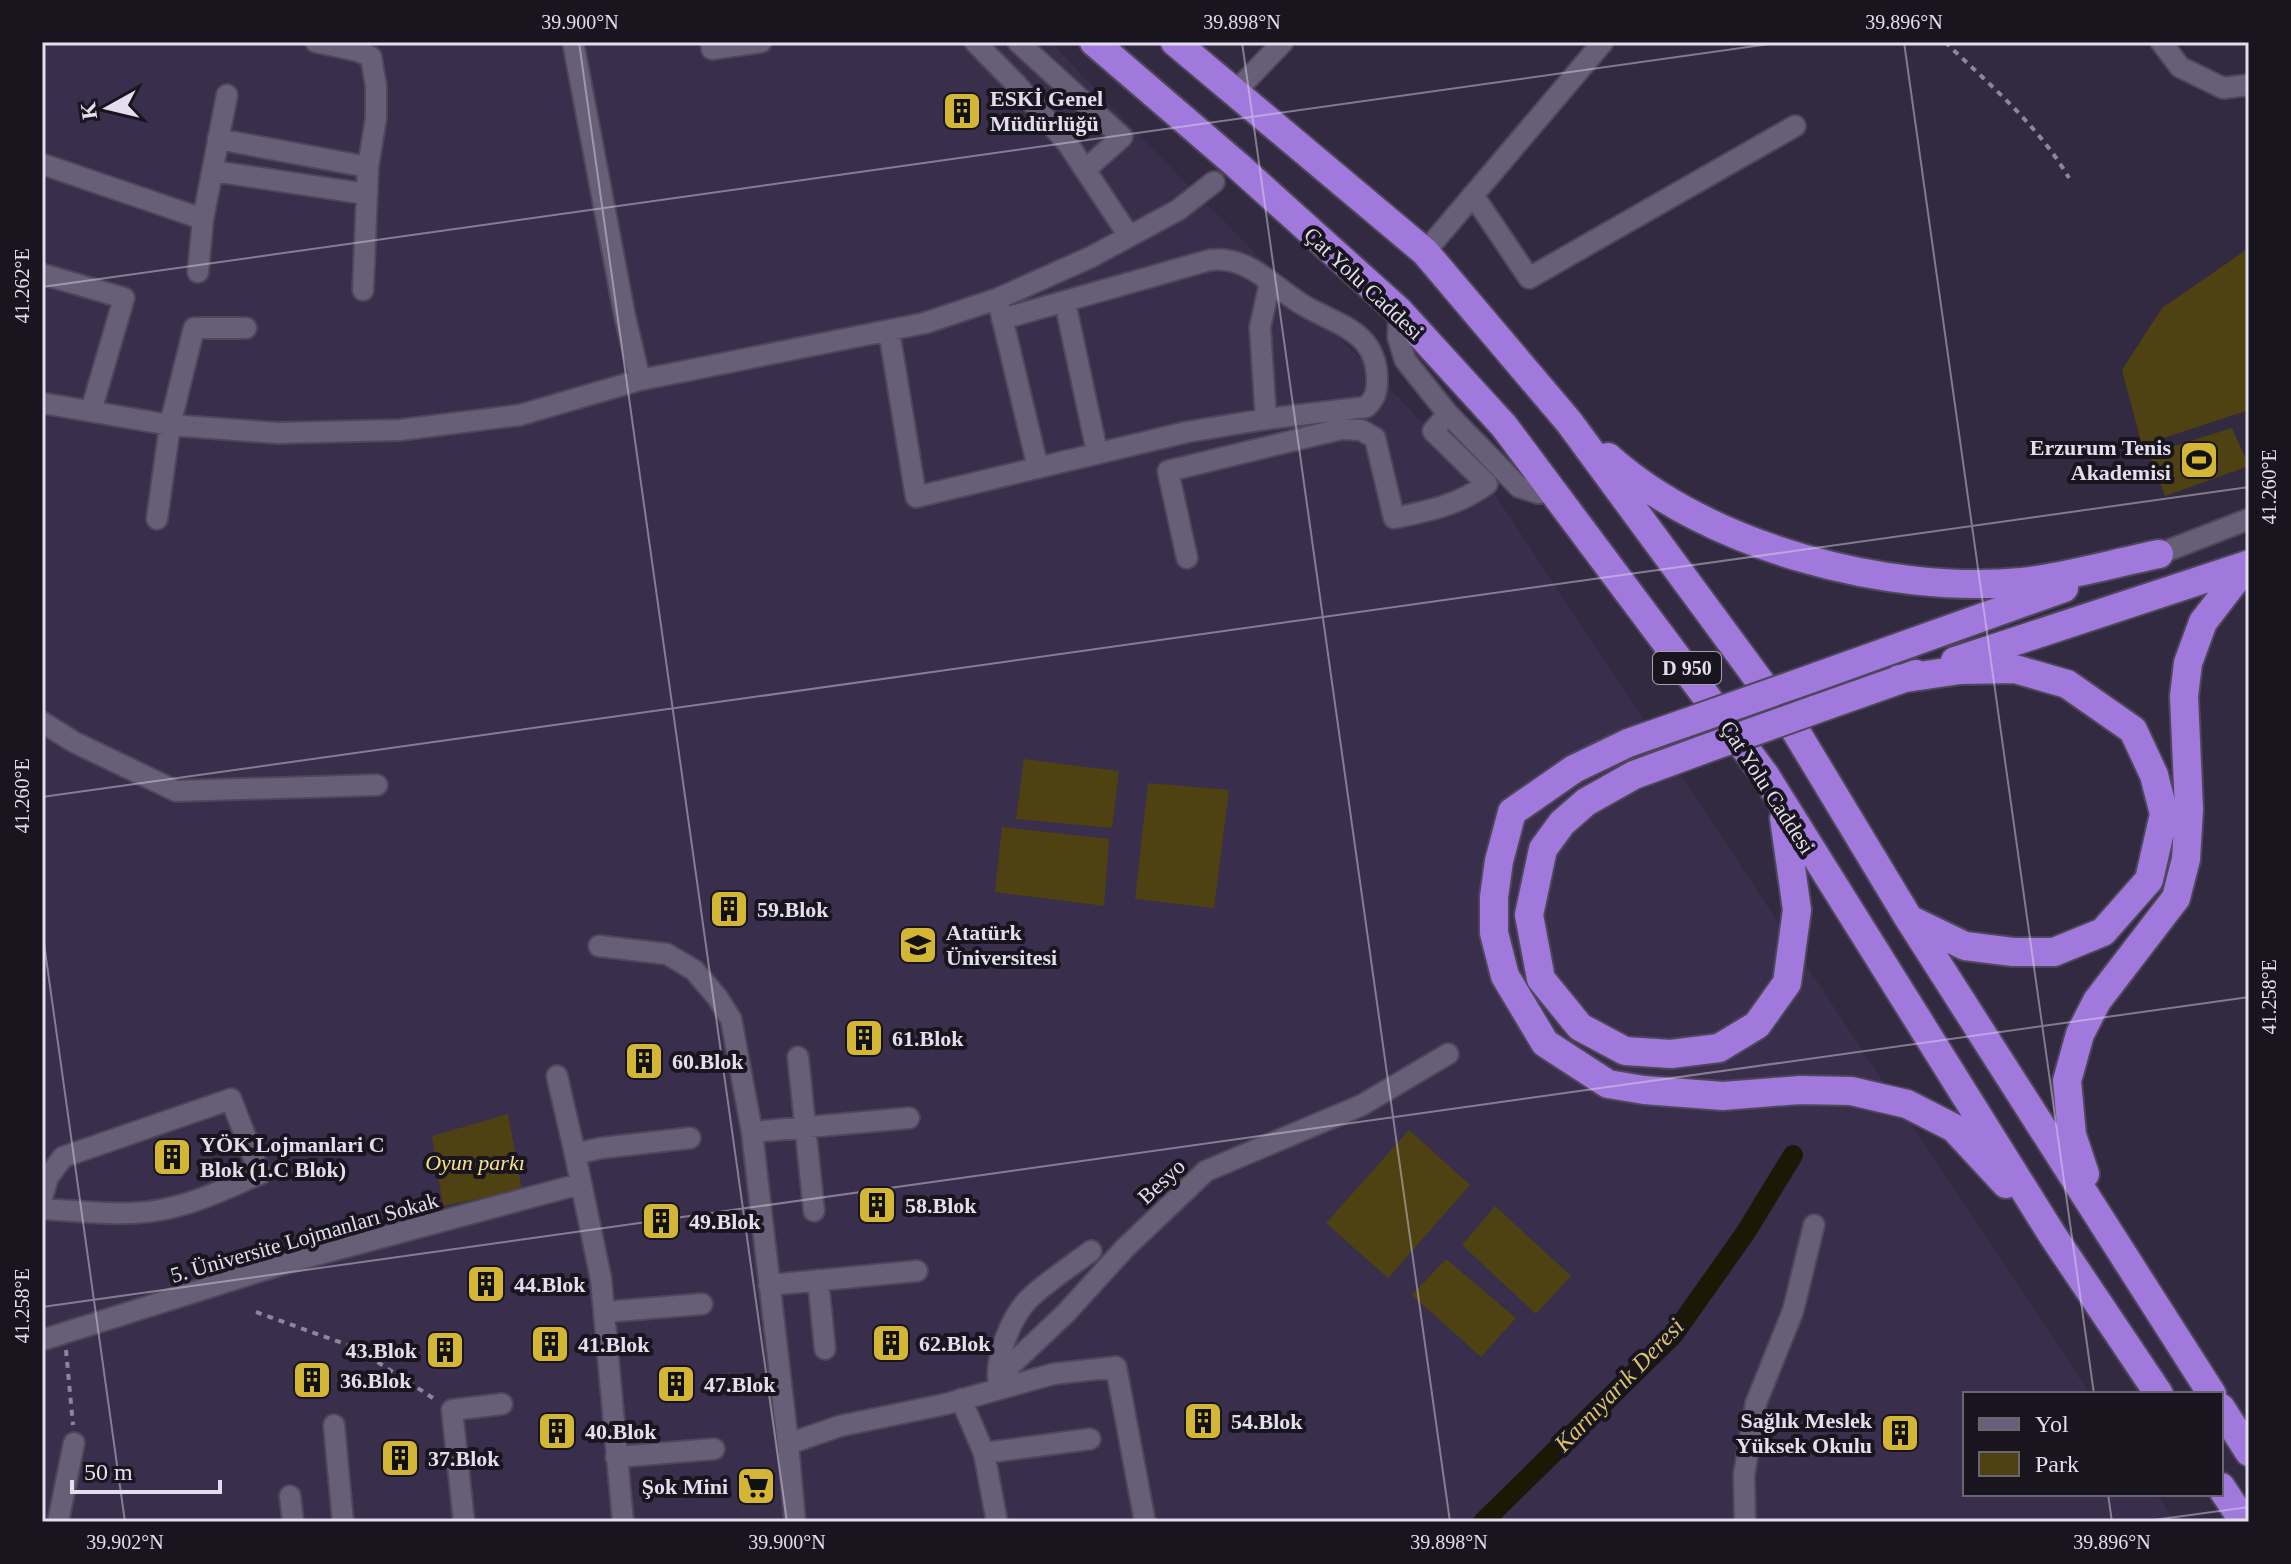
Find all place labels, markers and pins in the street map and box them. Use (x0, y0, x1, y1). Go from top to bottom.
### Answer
place label: ESKİ Genel Müdürlüğü (990, 86, 1103, 136)
building icon: ESKİ Genel Müdürlüğü (941, 90, 983, 132)
place label: Erzurum Tenis Akademisi (2030, 435, 2171, 485)
sports icon: Erzurum Tenis Akademisi (2178, 439, 2220, 481)
building icon: 59.Blok (708, 888, 750, 930)
place label: 59.Blok (757, 897, 829, 922)
place label: Atatürk Üniversitesi (946, 920, 1057, 970)
school or university icon: Atatürk Üniversitesi (897, 924, 939, 966)
building icon: 61.Blok (843, 1017, 885, 1059)
place label: 61.Blok (892, 1026, 964, 1051)
building icon: 60.Blok (623, 1040, 665, 1082)
place label: 60.Blok (672, 1049, 744, 1074)
place label: YÖK Lojmanlari C Blok (1.C Blok) (200, 1132, 385, 1182)
building icon: YÖK Lojmanlari C Blok (1.C Blok) (151, 1136, 193, 1178)
building icon: 58.Blok (856, 1184, 898, 1226)
place label: 58.Blok (905, 1193, 977, 1218)
building icon: 49.Blok (640, 1200, 682, 1242)
place label: 49.Blok (689, 1209, 761, 1234)
building icon: 44.Blok (465, 1263, 507, 1305)
place label: 44.Blok (514, 1272, 586, 1297)
building icon: 62.Blok (870, 1322, 912, 1364)
building icon: 41.Blok (529, 1323, 571, 1365)
building icon: 43.Blok (424, 1329, 466, 1371)
place label: 62.Blok (919, 1331, 991, 1356)
place label: 41.Blok (578, 1332, 650, 1357)
place label: 43.Blok (345, 1338, 418, 1363)
building icon: 36.Blok (291, 1359, 333, 1401)
building icon: 47.Blok (655, 1363, 697, 1405)
place label: 36.Blok (340, 1368, 412, 1393)
place label: 47.Blok (704, 1372, 776, 1397)
building icon: 54.Blok (1182, 1400, 1224, 1442)
place label: Sağlık Meslek Yüksek Okulu (1736, 1408, 1873, 1458)
place label: 54.Blok (1231, 1409, 1303, 1434)
building icon: 40.Blok (536, 1410, 578, 1452)
building icon: Sağlık Meslek Yüksek Okulu (1879, 1412, 1921, 1454)
place label: 40.Blok (585, 1419, 657, 1444)
building icon: 37.Blok (379, 1437, 421, 1479)
place label: 37.Blok (428, 1446, 500, 1471)
supermarket icon: Şok Mini (735, 1465, 777, 1507)
place label: Şok Mini (642, 1474, 728, 1499)

